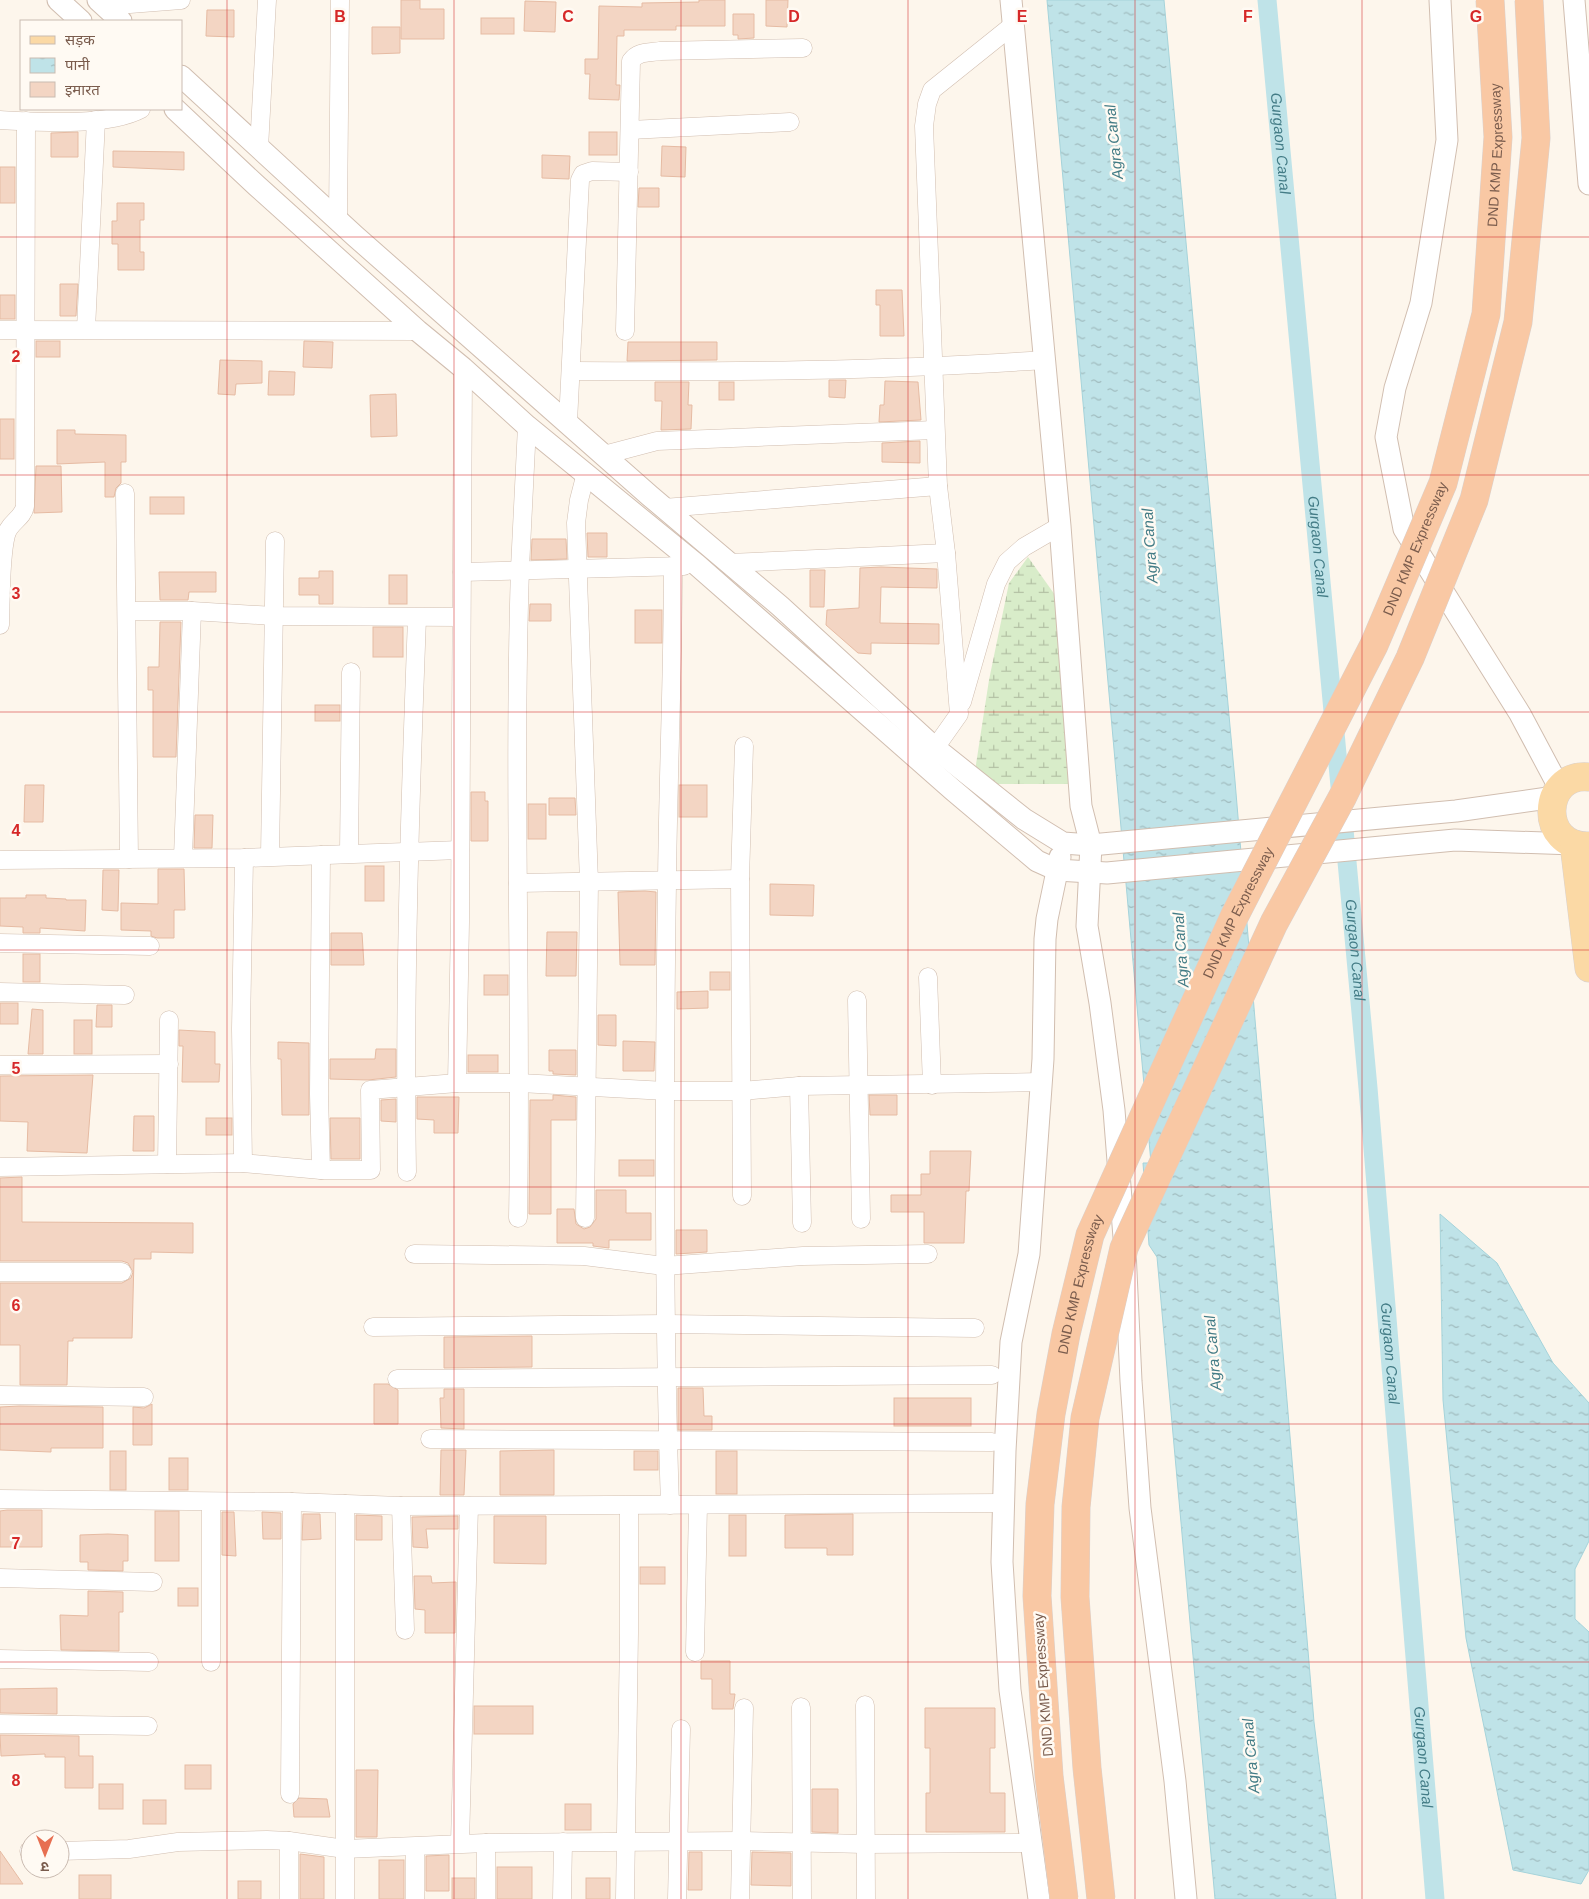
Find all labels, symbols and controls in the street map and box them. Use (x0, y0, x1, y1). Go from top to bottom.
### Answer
text: B (334, 8, 346, 25)
text: C (562, 8, 574, 25)
text: D (788, 8, 800, 25)
text: E (1017, 8, 1028, 25)
text: F (1243, 8, 1253, 25)
text: G (1470, 8, 1482, 25)
legend (20, 20, 182, 110)
text: सड़क (65, 31, 95, 48)
text: पानी (65, 56, 91, 73)
text: इमारत (65, 81, 100, 98)
street label: DND KMP Expressway (1484, 83, 1506, 227)
water label: Gurgaon Canal (1268, 92, 1294, 195)
water label: Agra Canal (1101, 103, 1126, 181)
text: 2 (12, 348, 21, 365)
street label: DND KMP Expressway (1379, 479, 1451, 618)
water label: Gurgaon Canal (1305, 495, 1331, 599)
water label: Agra Canal (1138, 507, 1161, 585)
text: 3 (12, 585, 21, 602)
text: 4 (12, 822, 21, 839)
street label: DND KMP Expressway (1199, 844, 1277, 981)
water label: Gurgaon Canal (1343, 898, 1369, 1002)
water label: Agra Canal (1169, 911, 1192, 989)
text: 5 (12, 1060, 21, 1077)
street label: DND KMP Expressway (1054, 1212, 1106, 1355)
text: 6 (12, 1297, 21, 1314)
water label: Gurgaon Canal (1378, 1302, 1403, 1405)
water label: Agra Canal (1201, 1314, 1224, 1392)
text: 7 (12, 1535, 21, 1552)
street label: DND KMP Expressway (1030, 1613, 1056, 1757)
water label: Gurgaon Canal (1411, 1706, 1436, 1809)
water label: Agra Canal (1239, 1717, 1262, 1795)
text: 8 (12, 1772, 21, 1789)
north arrow (20, 1829, 70, 1879)
text: उ (40, 1859, 49, 1875)

